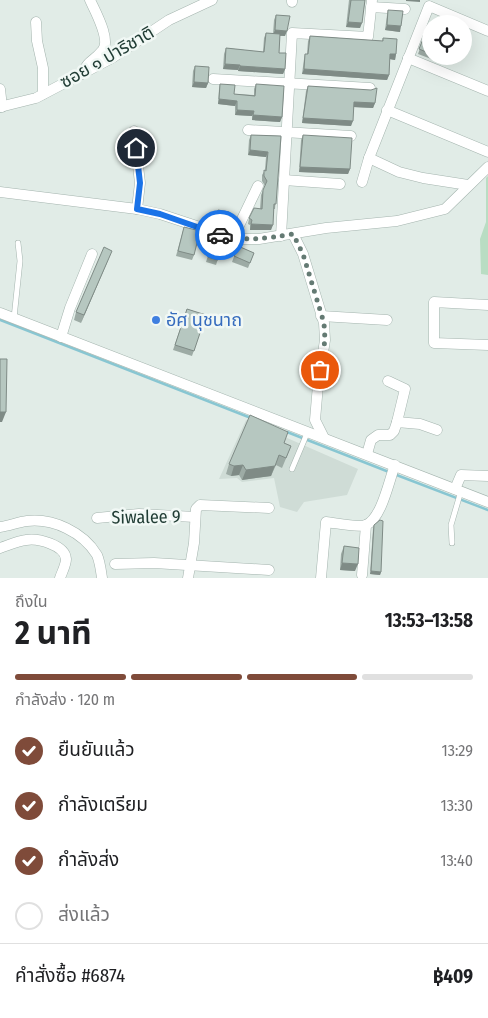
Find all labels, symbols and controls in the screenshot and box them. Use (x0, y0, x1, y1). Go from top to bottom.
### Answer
map controls (422, 15, 472, 65)
button: locate (422, 15, 472, 65)
street label: ซอย ๑ ปาริชาติ (56, 21, 158, 93)
pin (115, 127, 157, 169)
icon: home (122, 134, 150, 162)
courier (195, 210, 245, 260)
icon: car (206, 221, 234, 249)
place label: อัศ นุชนาถ (166, 309, 242, 331)
marker: อัศ นุชนาถ (150, 314, 162, 326)
pin (299, 349, 341, 391)
icon: bag (306, 356, 334, 384)
street label: Siwalee 9 (111, 505, 181, 529)
text: ถึงใน (15, 592, 48, 611)
text: 13:53–13:58 (385, 609, 473, 632)
text: 2 นาที (15, 614, 92, 652)
text: กำลังส่ง · 120 m (15, 690, 115, 709)
icon: check (15, 737, 43, 765)
text: ยืนยันแล้ว (58, 738, 135, 761)
text: 13:29 (441, 741, 473, 760)
icon: check (15, 792, 43, 820)
text: กำลังเตรียม (58, 793, 148, 816)
text: 13:30 (440, 796, 473, 815)
icon: check (15, 847, 43, 875)
text: กำลังส่ง (58, 848, 119, 871)
text: 13:40 (440, 851, 473, 870)
text: ส่งแล้ว (58, 903, 110, 926)
text: คำสั่งซื้อ #6874 (15, 964, 125, 987)
text: ฿409 (433, 965, 473, 988)

